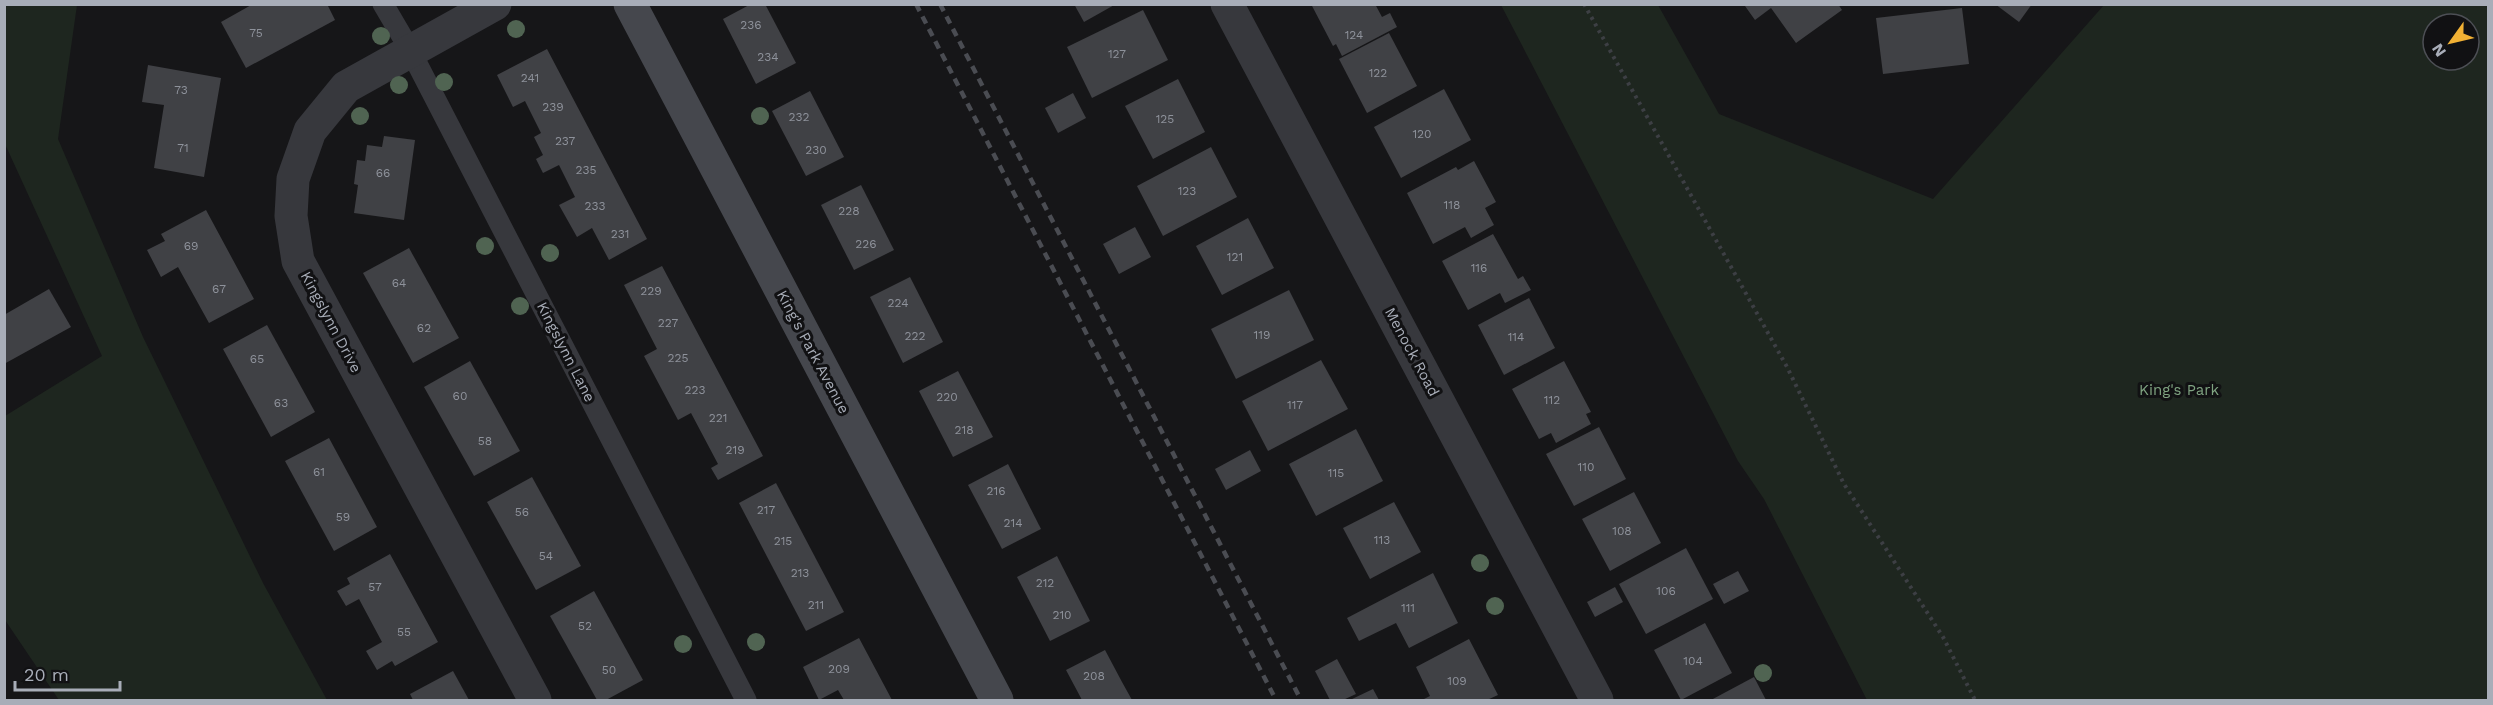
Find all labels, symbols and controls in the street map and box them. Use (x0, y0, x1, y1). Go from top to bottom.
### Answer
north arrow (2421, 12, 2481, 72)
house number: 236 (740, 18, 762, 32)
house number: 75 (249, 26, 263, 40)
house number: 124 (1345, 28, 1363, 42)
text: N (2428, 40, 2450, 60)
house number: 127 (1108, 47, 1126, 61)
house number: 234 (757, 50, 779, 64)
house number: 122 (1369, 66, 1387, 80)
house number: 241 (521, 71, 539, 85)
house number: 73 (174, 83, 188, 97)
house number: 239 (542, 100, 564, 114)
house number: 232 (789, 110, 810, 124)
house number: 125 (1156, 112, 1174, 126)
house number: 120 (1412, 127, 1432, 141)
house number: 237 (555, 134, 575, 148)
house number: 71 (177, 141, 189, 155)
house number: 230 (805, 143, 827, 157)
house number: 235 (576, 163, 596, 177)
house number: 66 (376, 166, 390, 180)
house number: 123 (1178, 184, 1196, 198)
house number: 118 (1444, 198, 1460, 212)
house number: 233 (585, 199, 606, 213)
house number: 228 (838, 204, 860, 218)
house number: 231 (611, 227, 629, 241)
house number: 226 (855, 237, 877, 251)
house number: 69 (184, 239, 198, 253)
house number: 121 (1227, 250, 1243, 264)
house number: 116 (1471, 261, 1487, 275)
street label: Kingslynn Drive (297, 268, 365, 376)
house number: 64 (392, 276, 406, 290)
house number: 67 (212, 282, 226, 296)
house number: 229 (640, 284, 662, 298)
street label: King's Park Avenue (773, 287, 853, 417)
house number: 224 (888, 296, 908, 310)
street label: Kingslynn Lane (533, 299, 599, 405)
street label: Menock Road (1381, 305, 1443, 399)
house number: 227 (658, 316, 679, 330)
house number: 62 (417, 321, 431, 335)
house number: 119 (1254, 328, 1270, 342)
house number: 222 (905, 329, 926, 343)
house number: 114 (1508, 330, 1524, 344)
house number: 225 (668, 351, 688, 365)
house number: 65 (250, 352, 264, 366)
park label: King's Park (2139, 381, 2219, 399)
house number: 223 (685, 383, 706, 397)
house number: 60 (453, 389, 467, 403)
house number: 220 (936, 390, 958, 404)
house number: 112 (1544, 393, 1560, 407)
house number: 63 (274, 396, 288, 410)
house number: 117 (1287, 398, 1303, 412)
house number: 221 (709, 411, 727, 425)
house number: 218 (954, 423, 974, 437)
house number: 58 (478, 434, 492, 448)
house number: 219 (725, 443, 745, 457)
house number: 110 (1578, 460, 1594, 474)
house number: 61 (313, 465, 325, 479)
house number: 115 (1328, 466, 1344, 480)
house number: 216 (987, 484, 1005, 498)
house number: 217 (757, 503, 775, 517)
house number: 56 (515, 505, 529, 519)
house number: 59 (336, 510, 350, 524)
house number: 214 (1003, 516, 1023, 530)
house number: 108 (1612, 524, 1632, 538)
house number: 113 (1374, 533, 1390, 547)
house number: 215 (774, 534, 792, 548)
house number: 54 (539, 549, 553, 563)
house number: 213 (791, 566, 809, 580)
house number: 212 (1036, 576, 1054, 590)
house number: 57 (368, 580, 382, 594)
house number: 106 (1656, 584, 1676, 598)
house number: 211 (808, 598, 824, 612)
house number: 111 (1401, 601, 1415, 615)
house number: 210 (1052, 608, 1072, 622)
house number: 52 (578, 619, 592, 633)
house number: 55 (397, 625, 411, 639)
scale bar (15, 654, 120, 692)
house number: 104 (1683, 654, 1703, 668)
house number: 209 (828, 662, 850, 676)
house number: 50 (602, 663, 616, 677)
text: 20 m (24, 664, 69, 685)
house number: 208 (1083, 669, 1105, 683)
house number: 109 (1447, 674, 1467, 688)

